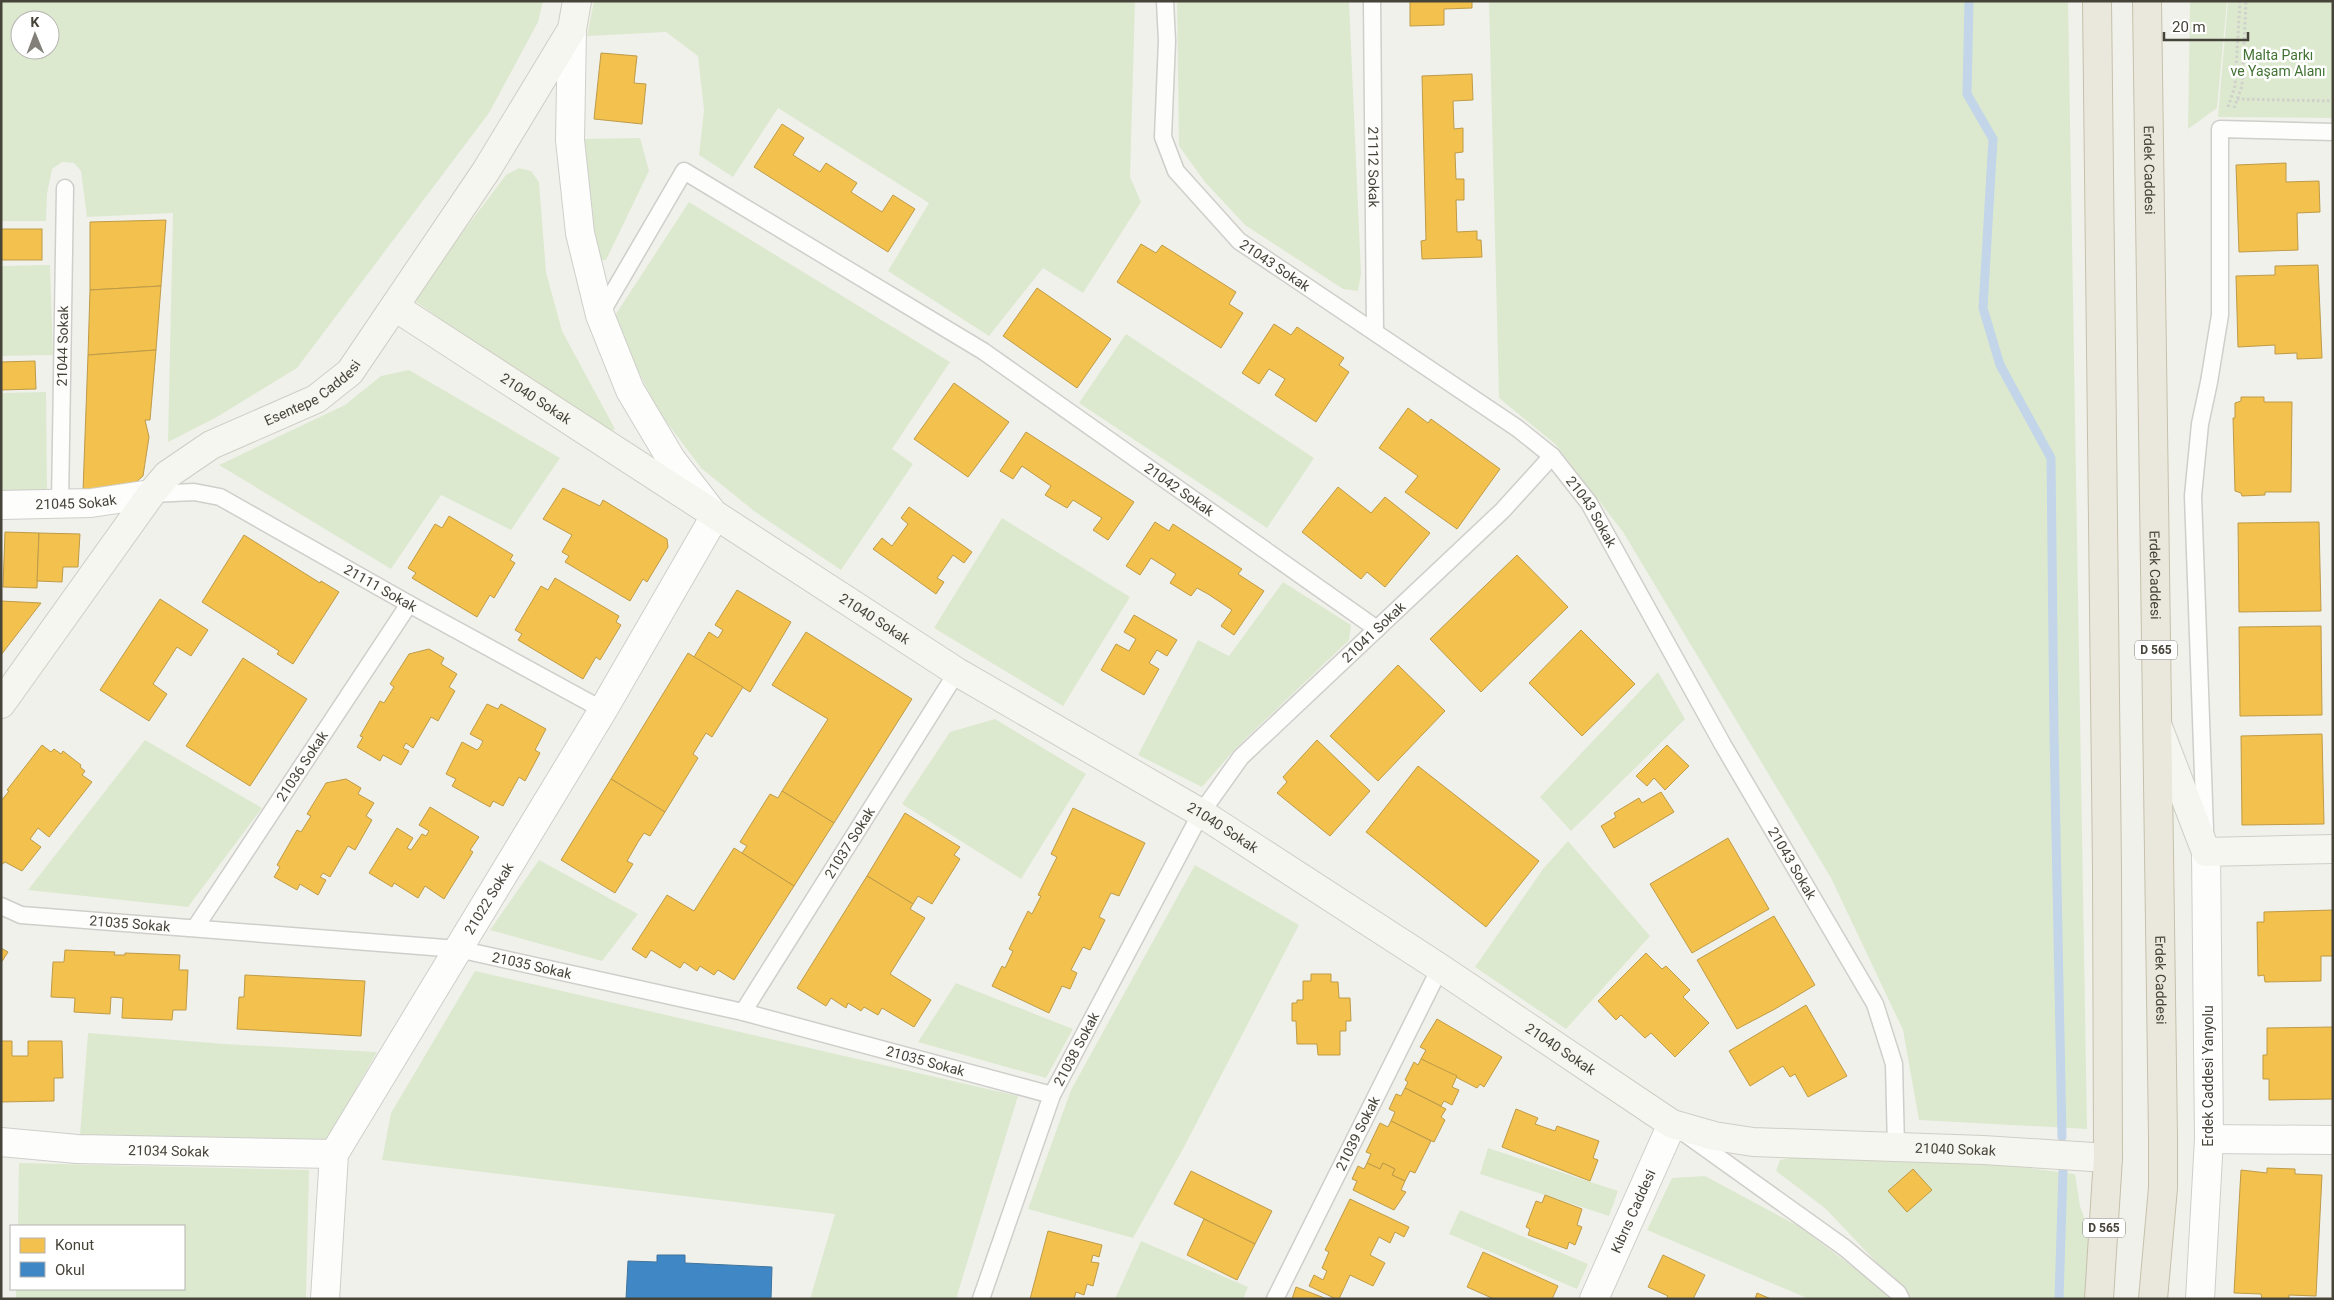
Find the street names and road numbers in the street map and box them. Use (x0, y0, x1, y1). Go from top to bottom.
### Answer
street label: Erdek Caddesi (2141, 125, 2158, 215)
street label: 21112 Sokak (1365, 126, 1382, 208)
street label: 21043 Sokak (1237, 236, 1314, 295)
street label: 21044 Sokak (54, 305, 71, 387)
street label: Esentepe Caddesi (262, 357, 364, 429)
street label: 21040 Sokak (498, 370, 575, 428)
street label: 21042 Sokak (1142, 460, 1218, 520)
street label: 21043 Sokak (1563, 473, 1620, 551)
street label: 21045 Sokak (35, 491, 118, 512)
street label: Erdek Caddesi (2146, 530, 2164, 620)
street label: 21111 Sokak (341, 561, 420, 615)
street label: 21040 Sokak (836, 590, 914, 648)
street label: 21041 Sokak (1339, 598, 1409, 666)
road number: D 565 (2135, 640, 2177, 660)
street label: 21036 Sokak (273, 727, 331, 804)
street label: 21040 Sokak (1184, 799, 1262, 856)
street label: 21037 Sokak (821, 803, 878, 881)
street label: 21043 Sokak (1765, 824, 1820, 903)
street label: 21022 Sokak (461, 859, 517, 937)
street label: 21035 Sokak (89, 912, 172, 935)
street label: Erdek Caddesi (2152, 935, 2169, 1025)
street label: 21035 Sokak (491, 949, 574, 982)
street label: Erdek Caddesi Yanyolu (2200, 1005, 2216, 1147)
street label: 21038 Sokak (1050, 1009, 1103, 1089)
street label: 21040 Sokak (1522, 1020, 1599, 1079)
street label: 21035 Sokak (884, 1043, 967, 1079)
street label: 21039 Sokak (1332, 1093, 1383, 1173)
street label: 21040 Sokak (1915, 1140, 1997, 1159)
street label: 21034 Sokak (128, 1142, 210, 1160)
street label: Kıbrıs Caddesi (1608, 1167, 1659, 1256)
road number: D 565 (2083, 1218, 2125, 1238)

